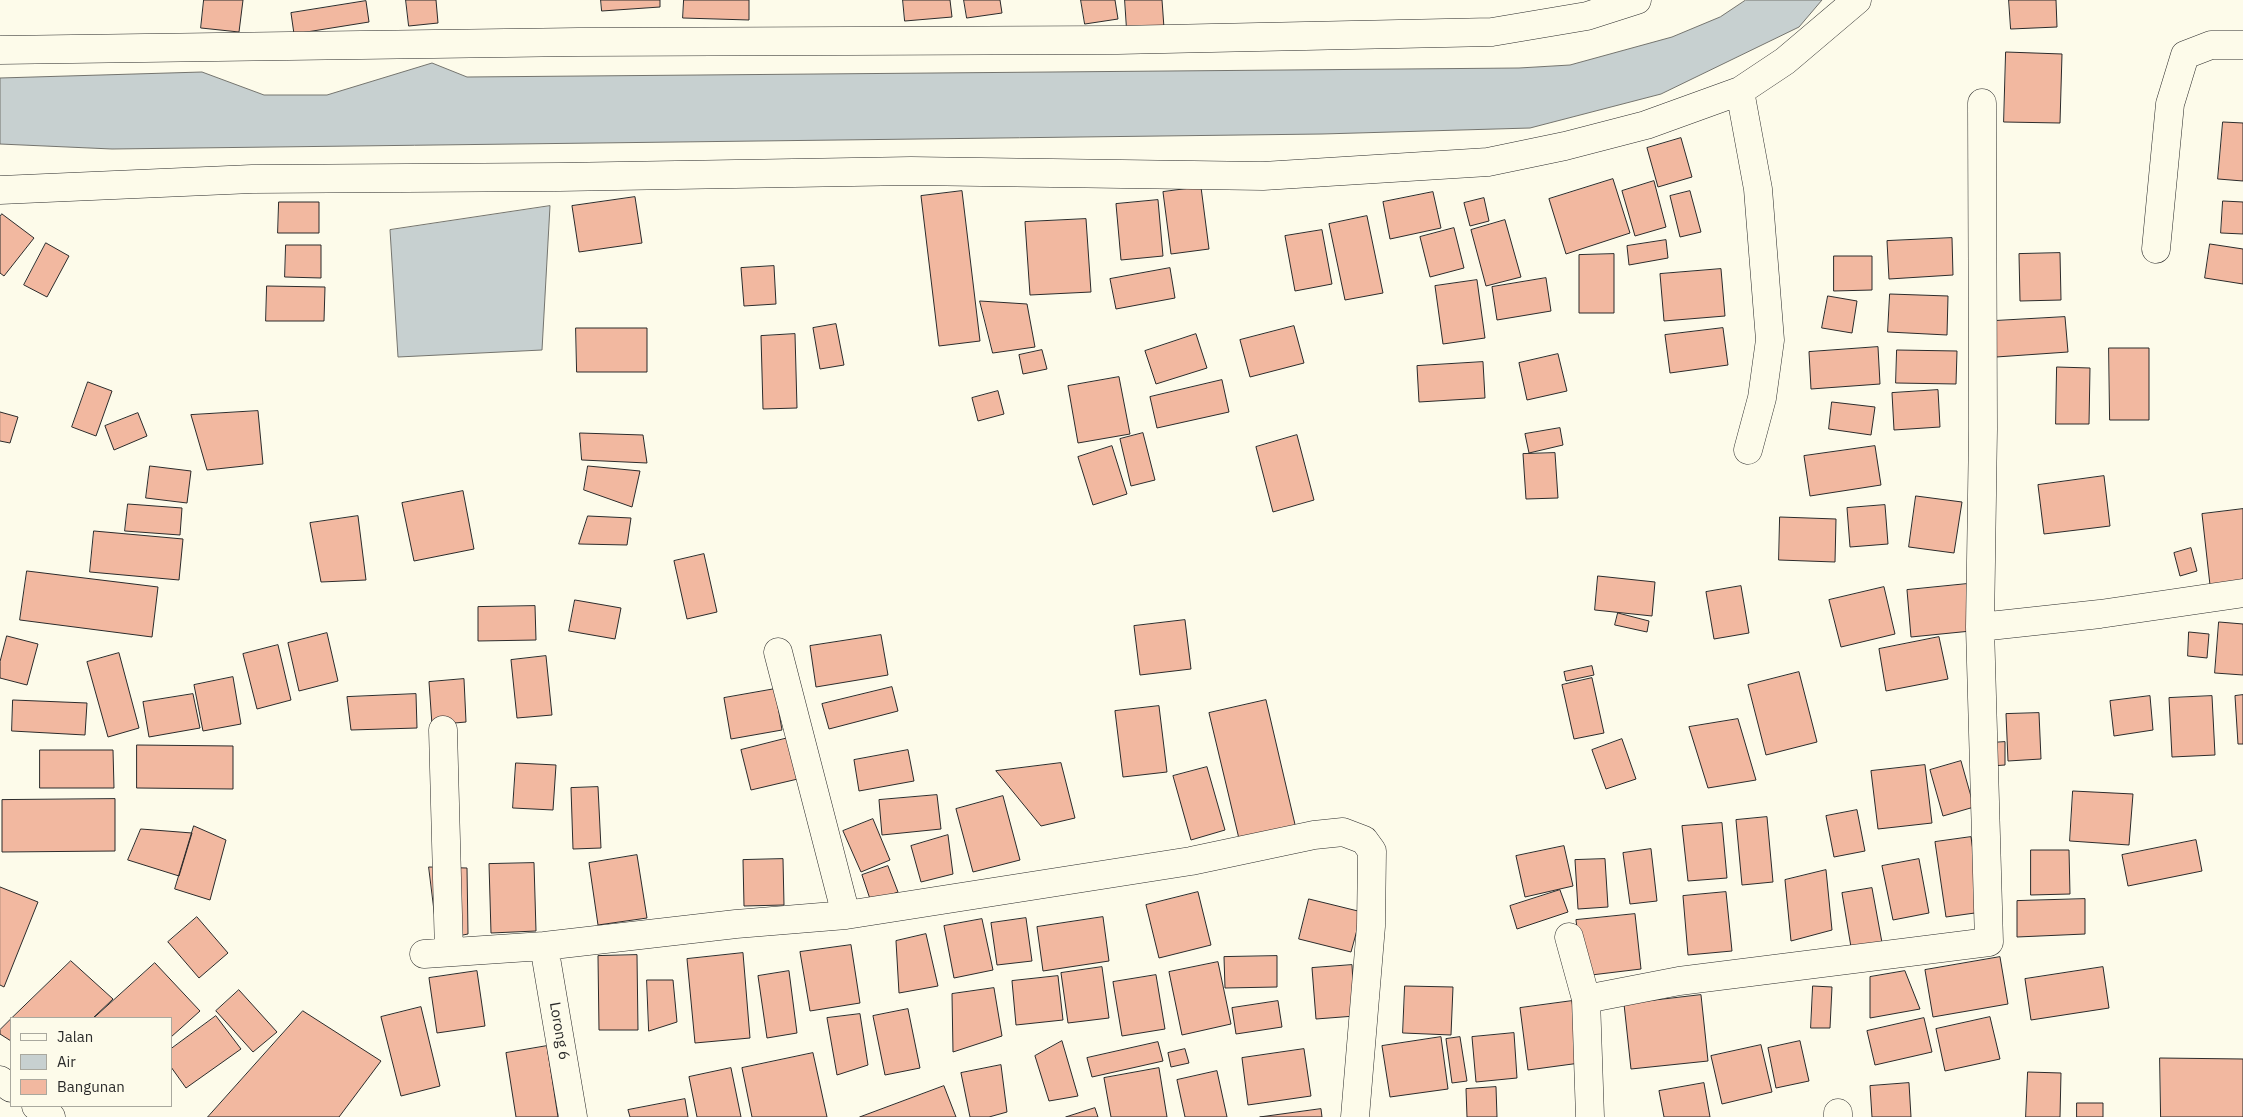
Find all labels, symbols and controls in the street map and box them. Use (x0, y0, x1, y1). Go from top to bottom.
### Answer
street label: Lorong 6 (545, 1001, 573, 1061)
legend (10, 1017, 172, 1107)
text: Jalan (57, 1027, 93, 1046)
text: Air (57, 1052, 76, 1071)
text: Bangunan (57, 1077, 125, 1096)

